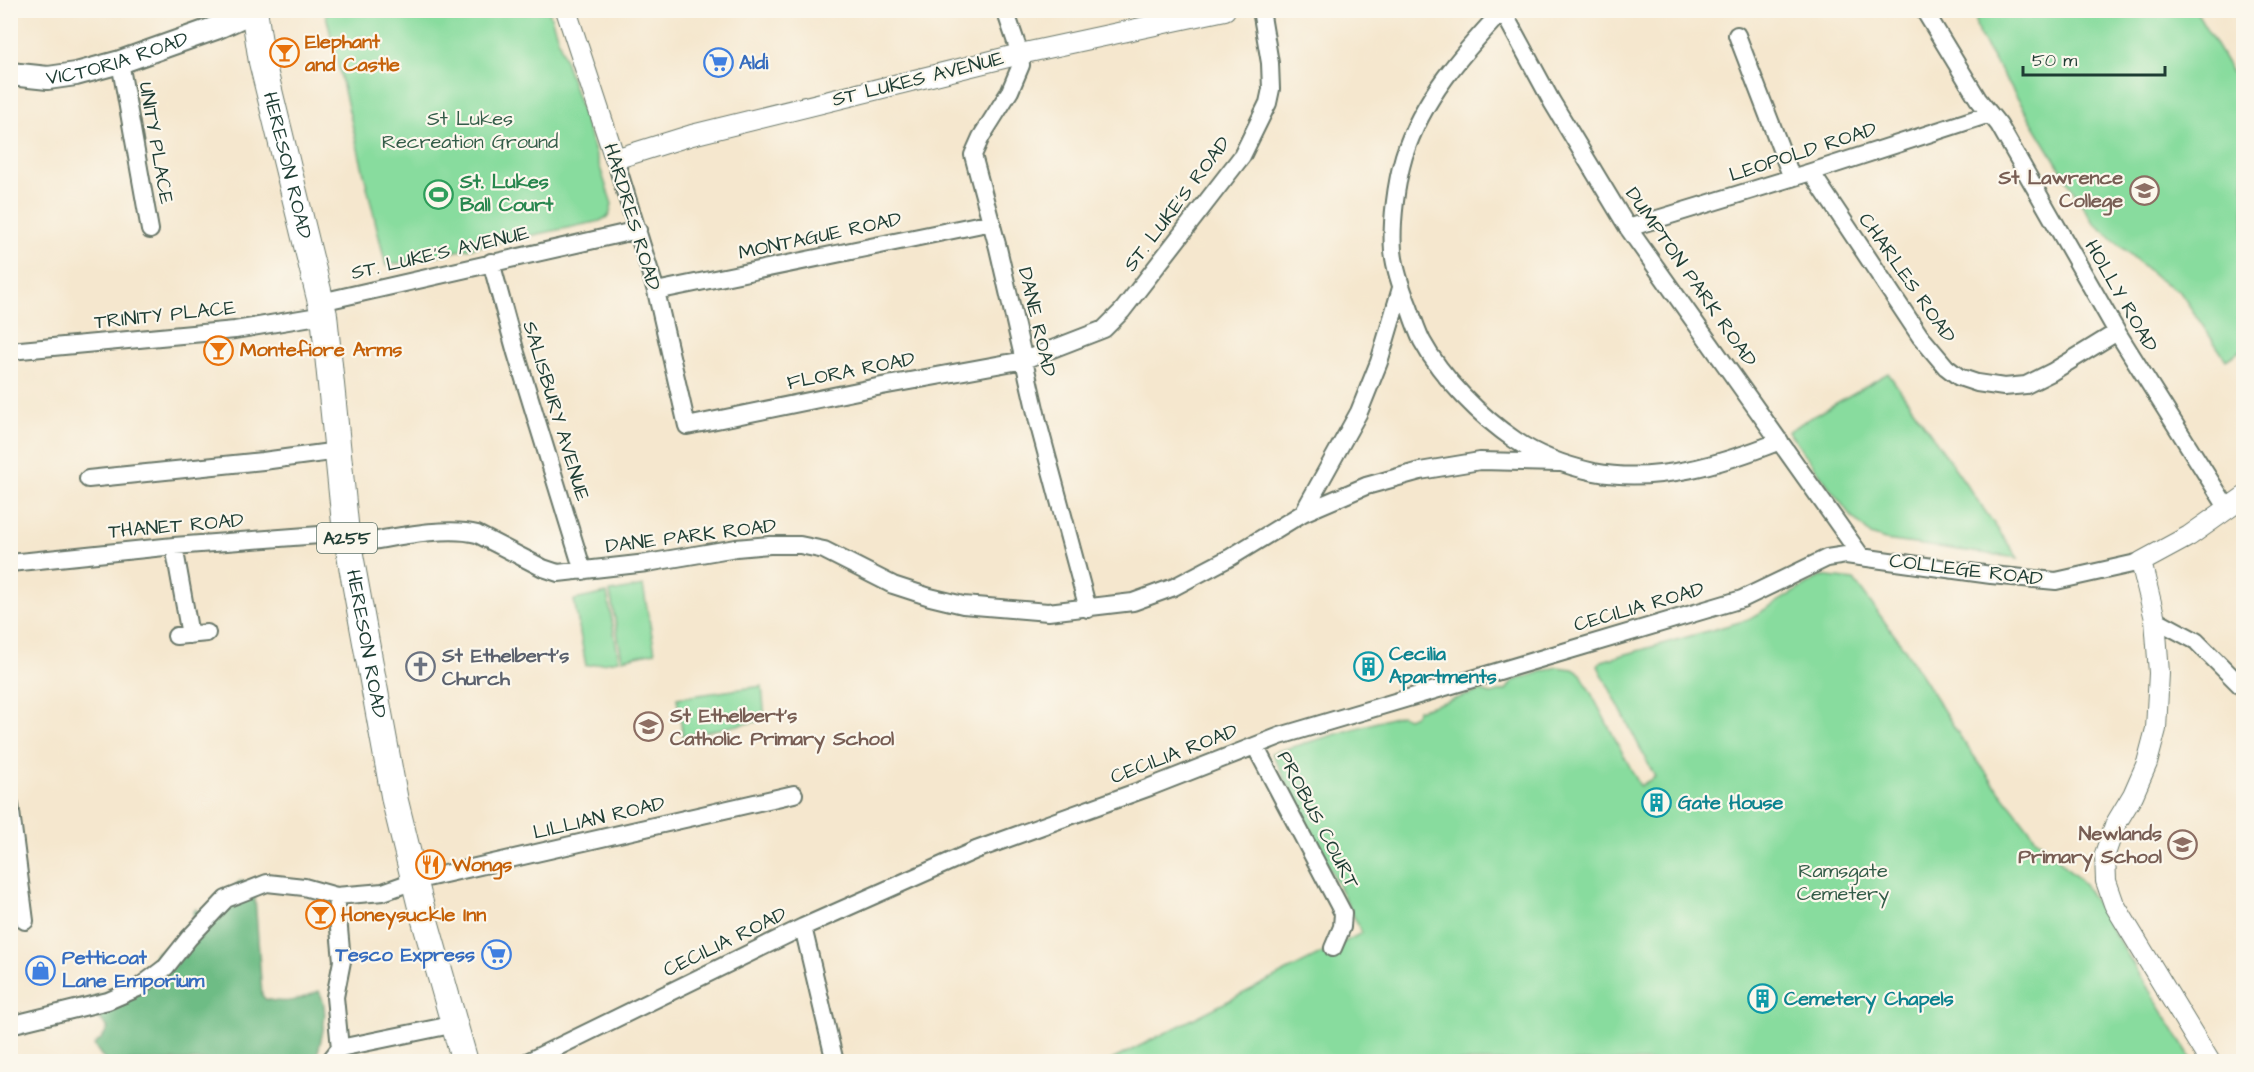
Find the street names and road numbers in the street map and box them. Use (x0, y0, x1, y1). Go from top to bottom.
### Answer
street label: VICTORIA ROAD (44, 25, 192, 92)
street label: ST LUKES AVENUE (829, 44, 1007, 114)
street label: UNITY PLACE (132, 80, 181, 206)
street label: HERESON ROAD (256, 89, 319, 242)
street label: LEOPOLD ROAD (1726, 115, 1880, 189)
street label: ST. LUKE'S ROAD (1117, 131, 1237, 277)
street label: HARDRES ROAD (596, 140, 668, 294)
street label: DUMPTON PARK ROAD (1618, 182, 1764, 372)
street label: MONTAGUE ROAD (736, 205, 904, 267)
street label: CHARLES ROAD (1852, 207, 1962, 349)
street label: ST. LUKE'S AVENUE (348, 219, 532, 287)
street label: HOLLY ROAD (2078, 235, 2164, 357)
street label: DANE ROAD (1011, 264, 1063, 380)
street label: TRINITY PLACE (93, 294, 237, 336)
street label: SALISBURY AVENUE (515, 318, 597, 504)
street label: FLORA ROAD (785, 345, 917, 397)
street label: THANET ROAD (107, 506, 245, 546)
street label: DANE PARK ROAD (604, 512, 778, 560)
road number: A255 (317, 523, 377, 553)
street label: COLLEGE ROAD (1888, 547, 2044, 593)
street label: HERESON ROAD (339, 567, 394, 720)
street label: CECILIA ROAD (1571, 575, 1707, 639)
street label: CECILIA ROAD (1106, 717, 1242, 791)
street label: PROBUS COURT (1270, 746, 1366, 894)
street label: LILLIAN ROAD (530, 789, 668, 847)
street label: CECILIA ROAD (658, 900, 792, 984)

